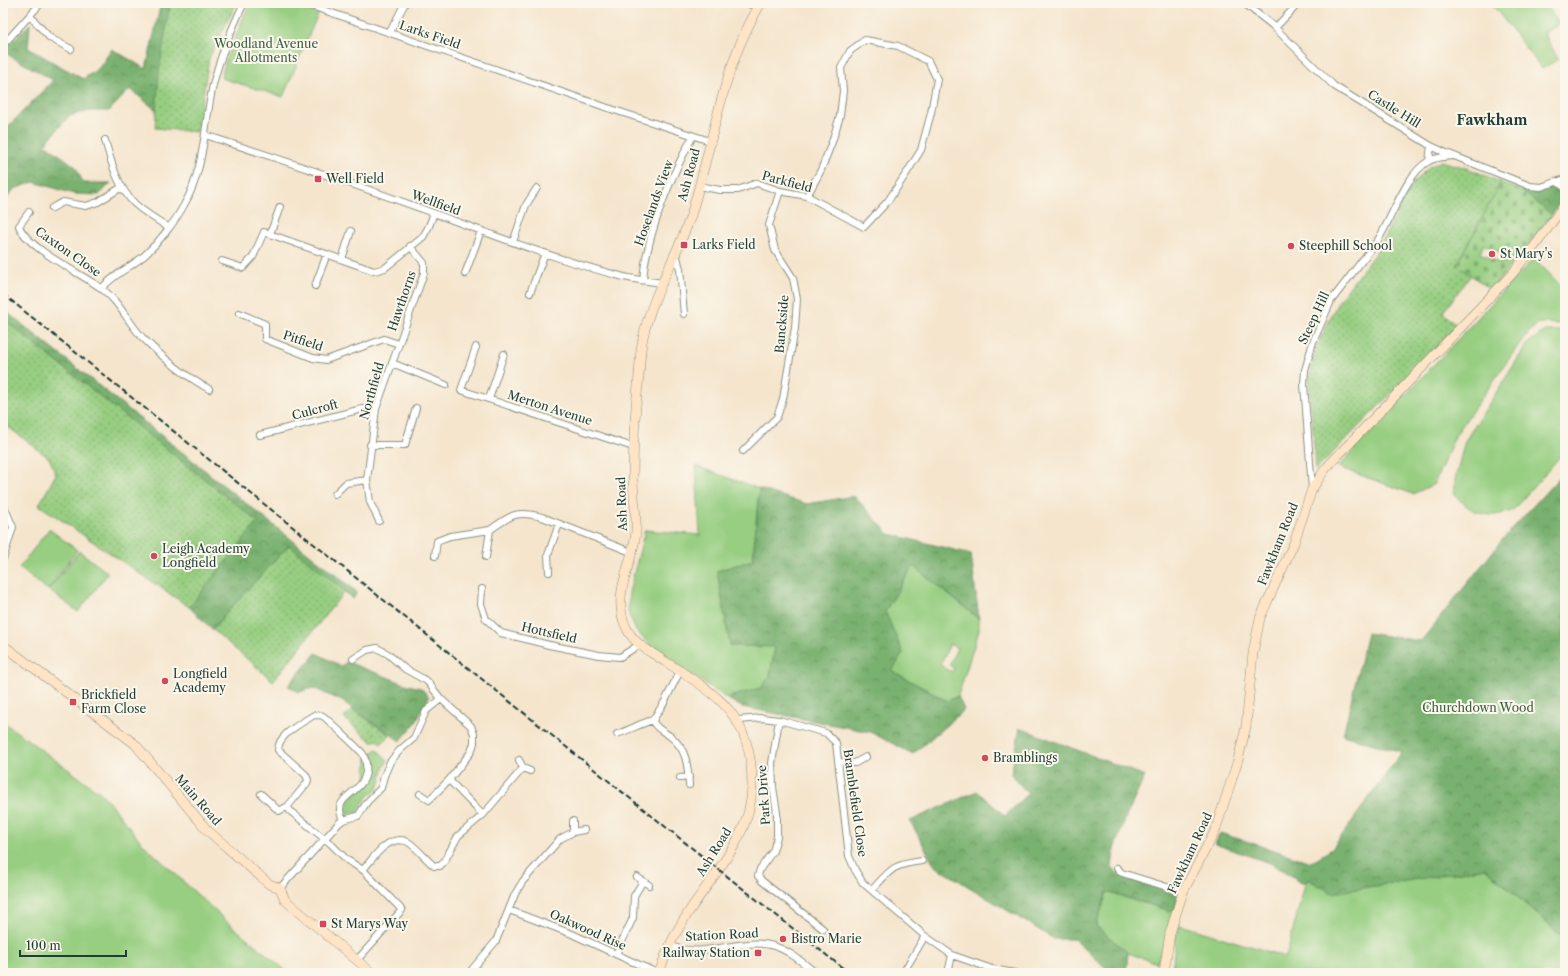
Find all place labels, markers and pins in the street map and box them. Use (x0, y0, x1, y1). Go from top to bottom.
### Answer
place label: Well Field (325, 171, 385, 186)
marker: Well Field (313, 174, 323, 184)
place label: Larks Field (692, 237, 756, 252)
place label: Steephill School (1299, 238, 1392, 253)
marker: Larks Field (679, 240, 689, 250)
marker: Steephill School (1286, 241, 1296, 251)
place label: St Mary's (1500, 246, 1552, 261)
marker: St Mary's (1487, 249, 1497, 259)
place label: Leigh Academy Longfield (162, 541, 250, 570)
marker: Leigh Academy Longfield (149, 551, 159, 561)
place label: Longfield Academy (172, 666, 228, 695)
marker: Longfield Academy (160, 676, 170, 686)
place label: Brickfield Farm Close (81, 687, 147, 716)
marker: Brickfield Farm Close (68, 697, 78, 707)
place label: Bramblings (993, 750, 1057, 765)
marker: Bramblings (980, 753, 990, 763)
place label: St Marys Way (331, 916, 409, 931)
marker: St Marys Way (318, 919, 328, 929)
place label: Bistro Marie (791, 931, 862, 946)
marker: Bistro Marie (778, 934, 788, 944)
place label: Railway Station (662, 945, 750, 960)
marker: Railway Station (753, 948, 763, 958)

